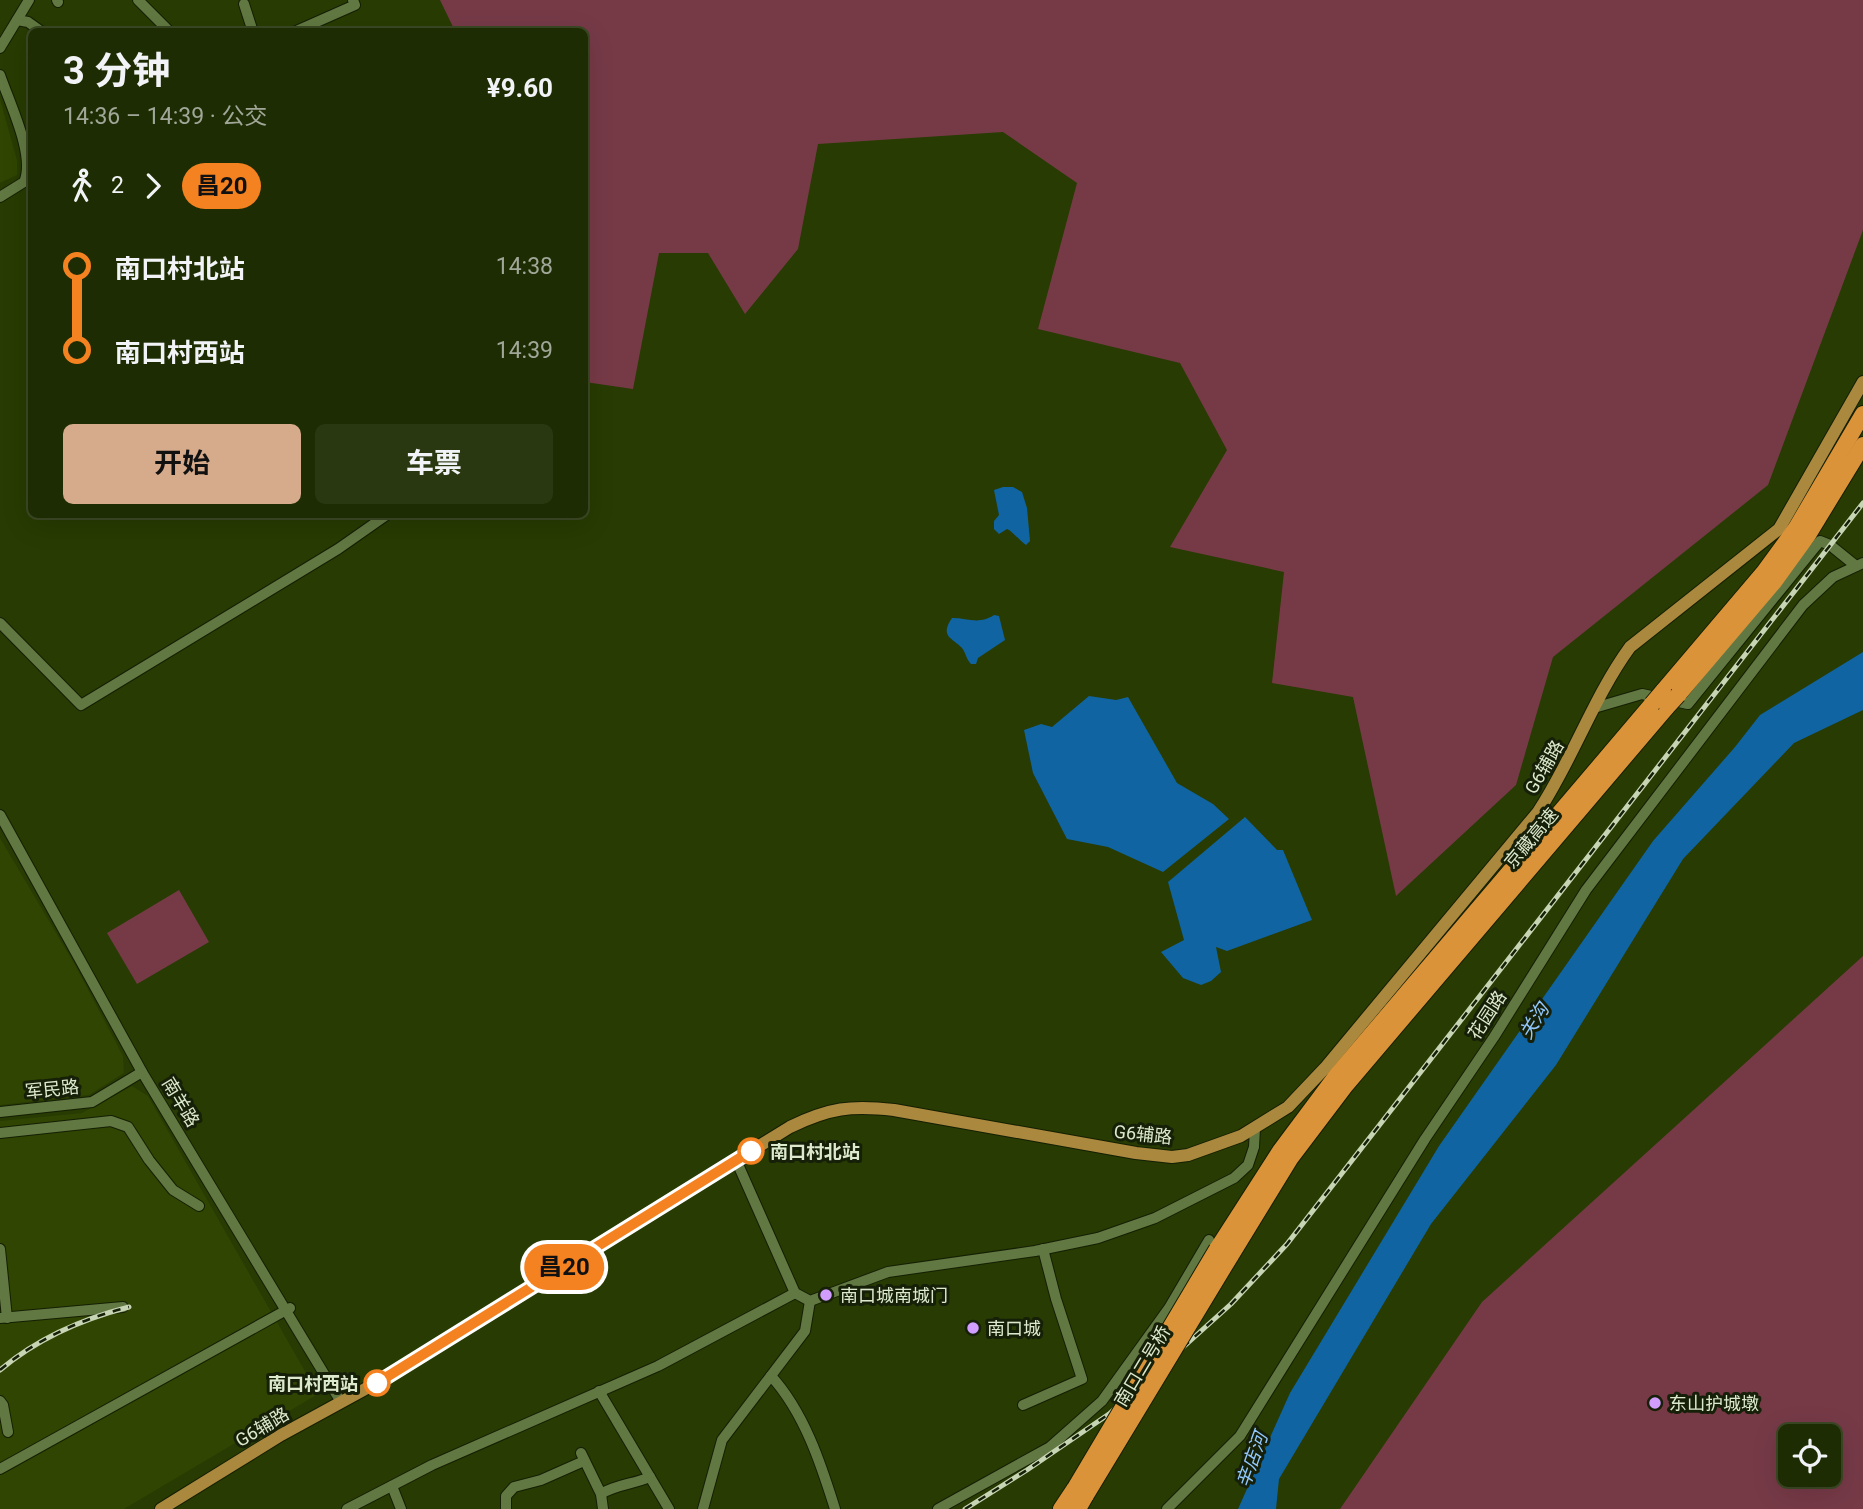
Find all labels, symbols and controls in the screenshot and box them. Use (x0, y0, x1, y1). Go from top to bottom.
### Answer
text: 3 分钟 (63, 49, 170, 93)
text: ¥9.60 (487, 73, 553, 103)
text: 14:36 – 14:39 · 公交 (63, 103, 267, 130)
icon: walk (63, 167, 101, 205)
icon: forward (134, 167, 172, 205)
text: 2 (111, 172, 124, 199)
text: 昌20 (196, 172, 247, 200)
text: 14:38 (496, 253, 553, 280)
text: 南口村北站 (115, 254, 245, 284)
text: 14:39 (496, 337, 553, 364)
text: 南口村西站 (115, 338, 245, 368)
button: 开始 (63, 424, 301, 504)
button: 车票 (315, 424, 553, 504)
street label: G6辅路 (1520, 736, 1568, 798)
street label: 京藏高速 (1500, 804, 1562, 872)
street label: 花园路 (1463, 987, 1511, 1043)
water label: 关沟 (1514, 997, 1555, 1043)
street label: 南羊路 (158, 1073, 204, 1131)
street label: 军民路 (24, 1076, 80, 1102)
street label: G6辅路 (1113, 1121, 1173, 1147)
marker: 南口村北站 (738, 1138, 764, 1164)
place label: 南口村北站 (770, 1141, 860, 1162)
line badge: 昌20 (524, 1244, 604, 1290)
text: 昌20 (538, 1253, 590, 1281)
place label: 南口城南城门 (840, 1285, 948, 1306)
marker: 南口城南城门 (818, 1287, 834, 1303)
place label: 南口城 (987, 1318, 1041, 1339)
marker: 南口城 (965, 1320, 981, 1336)
street label: 南口二号桥 (1110, 1322, 1174, 1410)
marker: 南口村西站 (364, 1370, 390, 1396)
place label: 南口村西站 (268, 1373, 358, 1394)
place label: 东山护城墩 (1669, 1393, 1759, 1414)
marker: 东山护城墩 (1647, 1395, 1663, 1411)
street label: G6辅路 (232, 1403, 292, 1451)
map controls (1778, 1424, 1841, 1487)
button: locate (1778, 1424, 1841, 1487)
water label: 辛店河 (1231, 1426, 1274, 1491)

